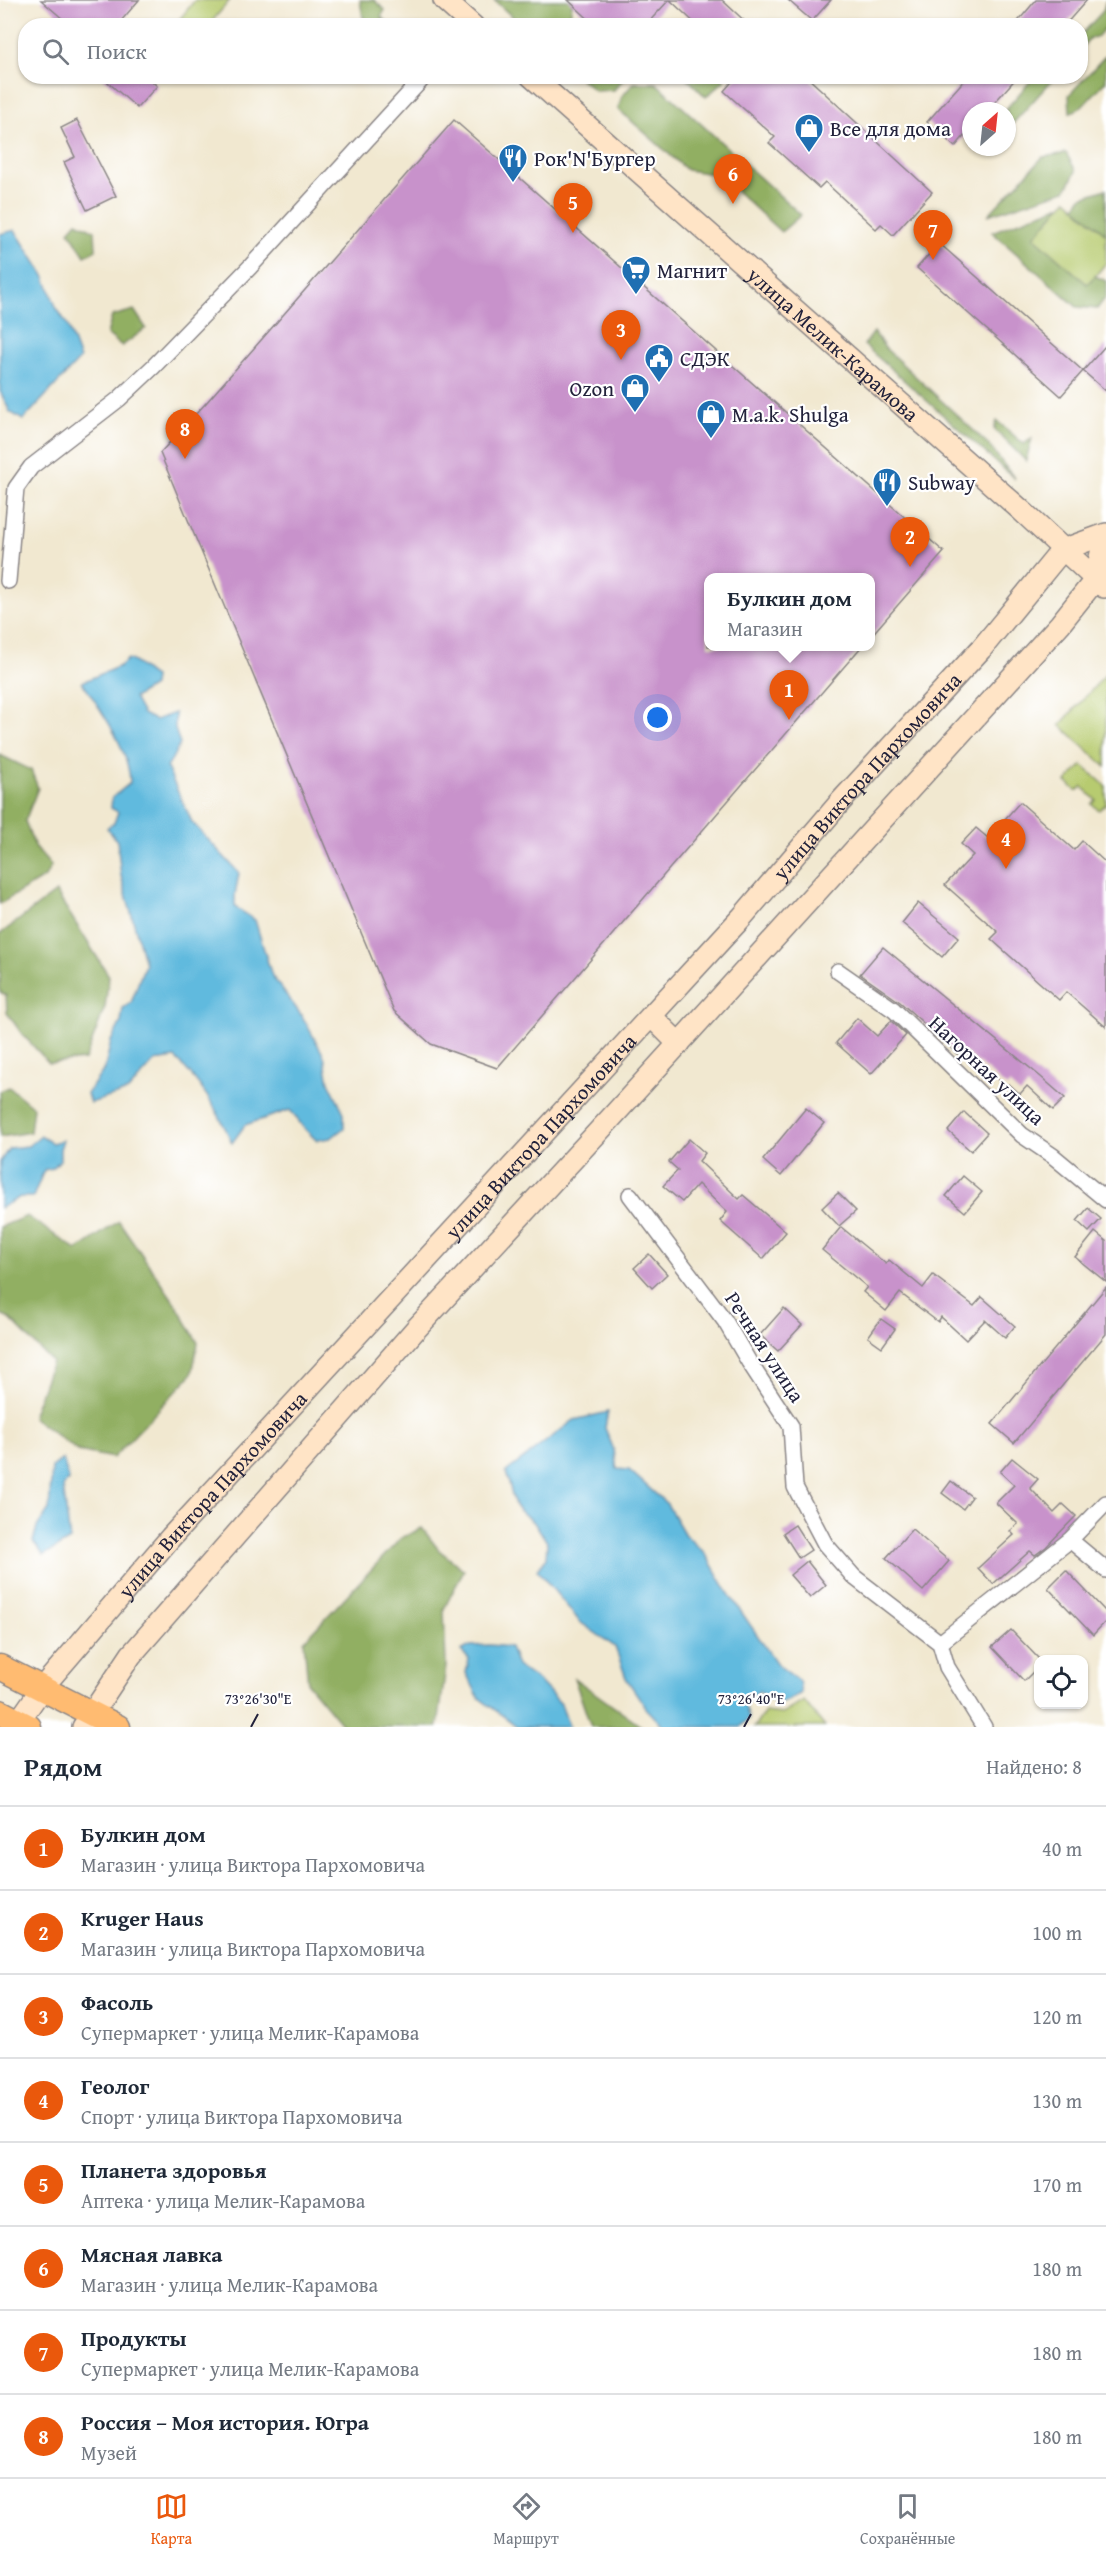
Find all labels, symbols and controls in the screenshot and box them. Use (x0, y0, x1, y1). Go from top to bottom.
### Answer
search box (18, 18, 1088, 84)
icon: search (39, 35, 72, 68)
text: Поиск (87, 35, 147, 67)
north arrow (962, 102, 1016, 156)
shop icon: Все для дома (793, 112, 825, 154)
place label: Все для дома (830, 113, 951, 144)
restaurant icon: Рок'N'Бургер (497, 142, 529, 184)
place label: Рок'N'Бургер (534, 143, 656, 174)
pin: 6 (714, 154, 752, 204)
pin: 5 (554, 184, 592, 233)
pin: 7 (914, 210, 952, 260)
supermarket icon: Магнит (620, 254, 652, 296)
place label: Магнит (657, 255, 727, 286)
street label: улица Мелик-Карамова (740, 259, 926, 429)
pin: 3 (602, 310, 640, 360)
public building icon: СДЭК (643, 342, 675, 384)
place label: СДЭК (680, 343, 730, 374)
shop icon: Ozon (619, 372, 651, 414)
place label: Ozon (570, 373, 614, 404)
shop icon: М.a.k. Shulga (695, 398, 727, 440)
place label: М.a.k. Shulga (732, 399, 849, 430)
pin: 8 (166, 410, 204, 459)
restaurant icon: Subway (871, 466, 903, 508)
place label: Subway (908, 467, 976, 498)
pin: 2 (890, 518, 930, 567)
popup (704, 573, 875, 651)
text: Булкин дом (727, 582, 852, 614)
text: Магазин (727, 614, 803, 643)
street label: улица Виктора Пархомовича (764, 665, 968, 887)
pin: 1 (770, 670, 808, 720)
your location (643, 703, 672, 732)
pin: 4 (986, 820, 1026, 869)
street label: Нагорная улица (922, 1008, 1052, 1132)
street label: улица Виктора Пархомовича (437, 1026, 643, 1246)
street label: Речная улица (718, 1286, 812, 1408)
street label: улица Виктора Пархомовича (109, 1384, 314, 1605)
map controls (1034, 1655, 1088, 1709)
button: locate (1034, 1655, 1088, 1709)
text: 73°26'30"E (225, 1688, 292, 1709)
text: 73°26'40"E (718, 1688, 785, 1709)
text: Рядом (24, 1747, 102, 1786)
text: Найдено: 8 (986, 1752, 1082, 1781)
text: Булкин дом (81, 1818, 206, 1850)
text: 1 (38, 1834, 49, 1863)
text: 40 m (1042, 1834, 1082, 1863)
text: Магазин · улица Виктора Пархомовича (81, 1850, 425, 1879)
text: Kruger Haus (81, 1902, 204, 1934)
text: 2 (38, 1918, 49, 1947)
text: 100 m (1032, 1918, 1082, 1947)
text: Магазин · улица Виктора Пархомовича (81, 1934, 425, 1963)
text: Фасоль (81, 1986, 153, 2018)
text: 3 (38, 2002, 49, 2031)
text: 120 m (1032, 2002, 1082, 2031)
text: Супермаркет · улица Мелик-Карамова (81, 2018, 419, 2047)
text: Геолог (81, 2070, 149, 2102)
text: 4 (38, 2086, 49, 2115)
text: 130 m (1032, 2086, 1082, 2115)
text: Спорт · улица Виктора Пархомовича (81, 2102, 403, 2131)
text: Планета здоровья (81, 2154, 267, 2186)
text: 5 (38, 2170, 49, 2199)
text: 170 m (1032, 2170, 1082, 2199)
text: Аптека · улица Мелик-Карамова (81, 2186, 365, 2215)
text: Мясная лавка (81, 2238, 222, 2270)
text: 6 (38, 2254, 49, 2283)
text: 180 m (1032, 2254, 1082, 2283)
text: Магазин · улица Мелик-Карамова (81, 2270, 378, 2299)
text: Продукты (81, 2322, 187, 2354)
text: 7 (38, 2338, 49, 2367)
text: 180 m (1032, 2338, 1082, 2367)
text: Супермаркет · улица Мелик-Карамова (81, 2354, 419, 2383)
text: Россия – Моя история. Югра (81, 2406, 369, 2438)
text: 8 (38, 2422, 49, 2451)
text: 180 m (1032, 2422, 1082, 2451)
text: Музей (81, 2438, 137, 2467)
tab: Карта (151, 2490, 192, 2550)
tab: Маршрут (493, 2490, 559, 2550)
tab: Сохранённые (860, 2490, 955, 2550)

